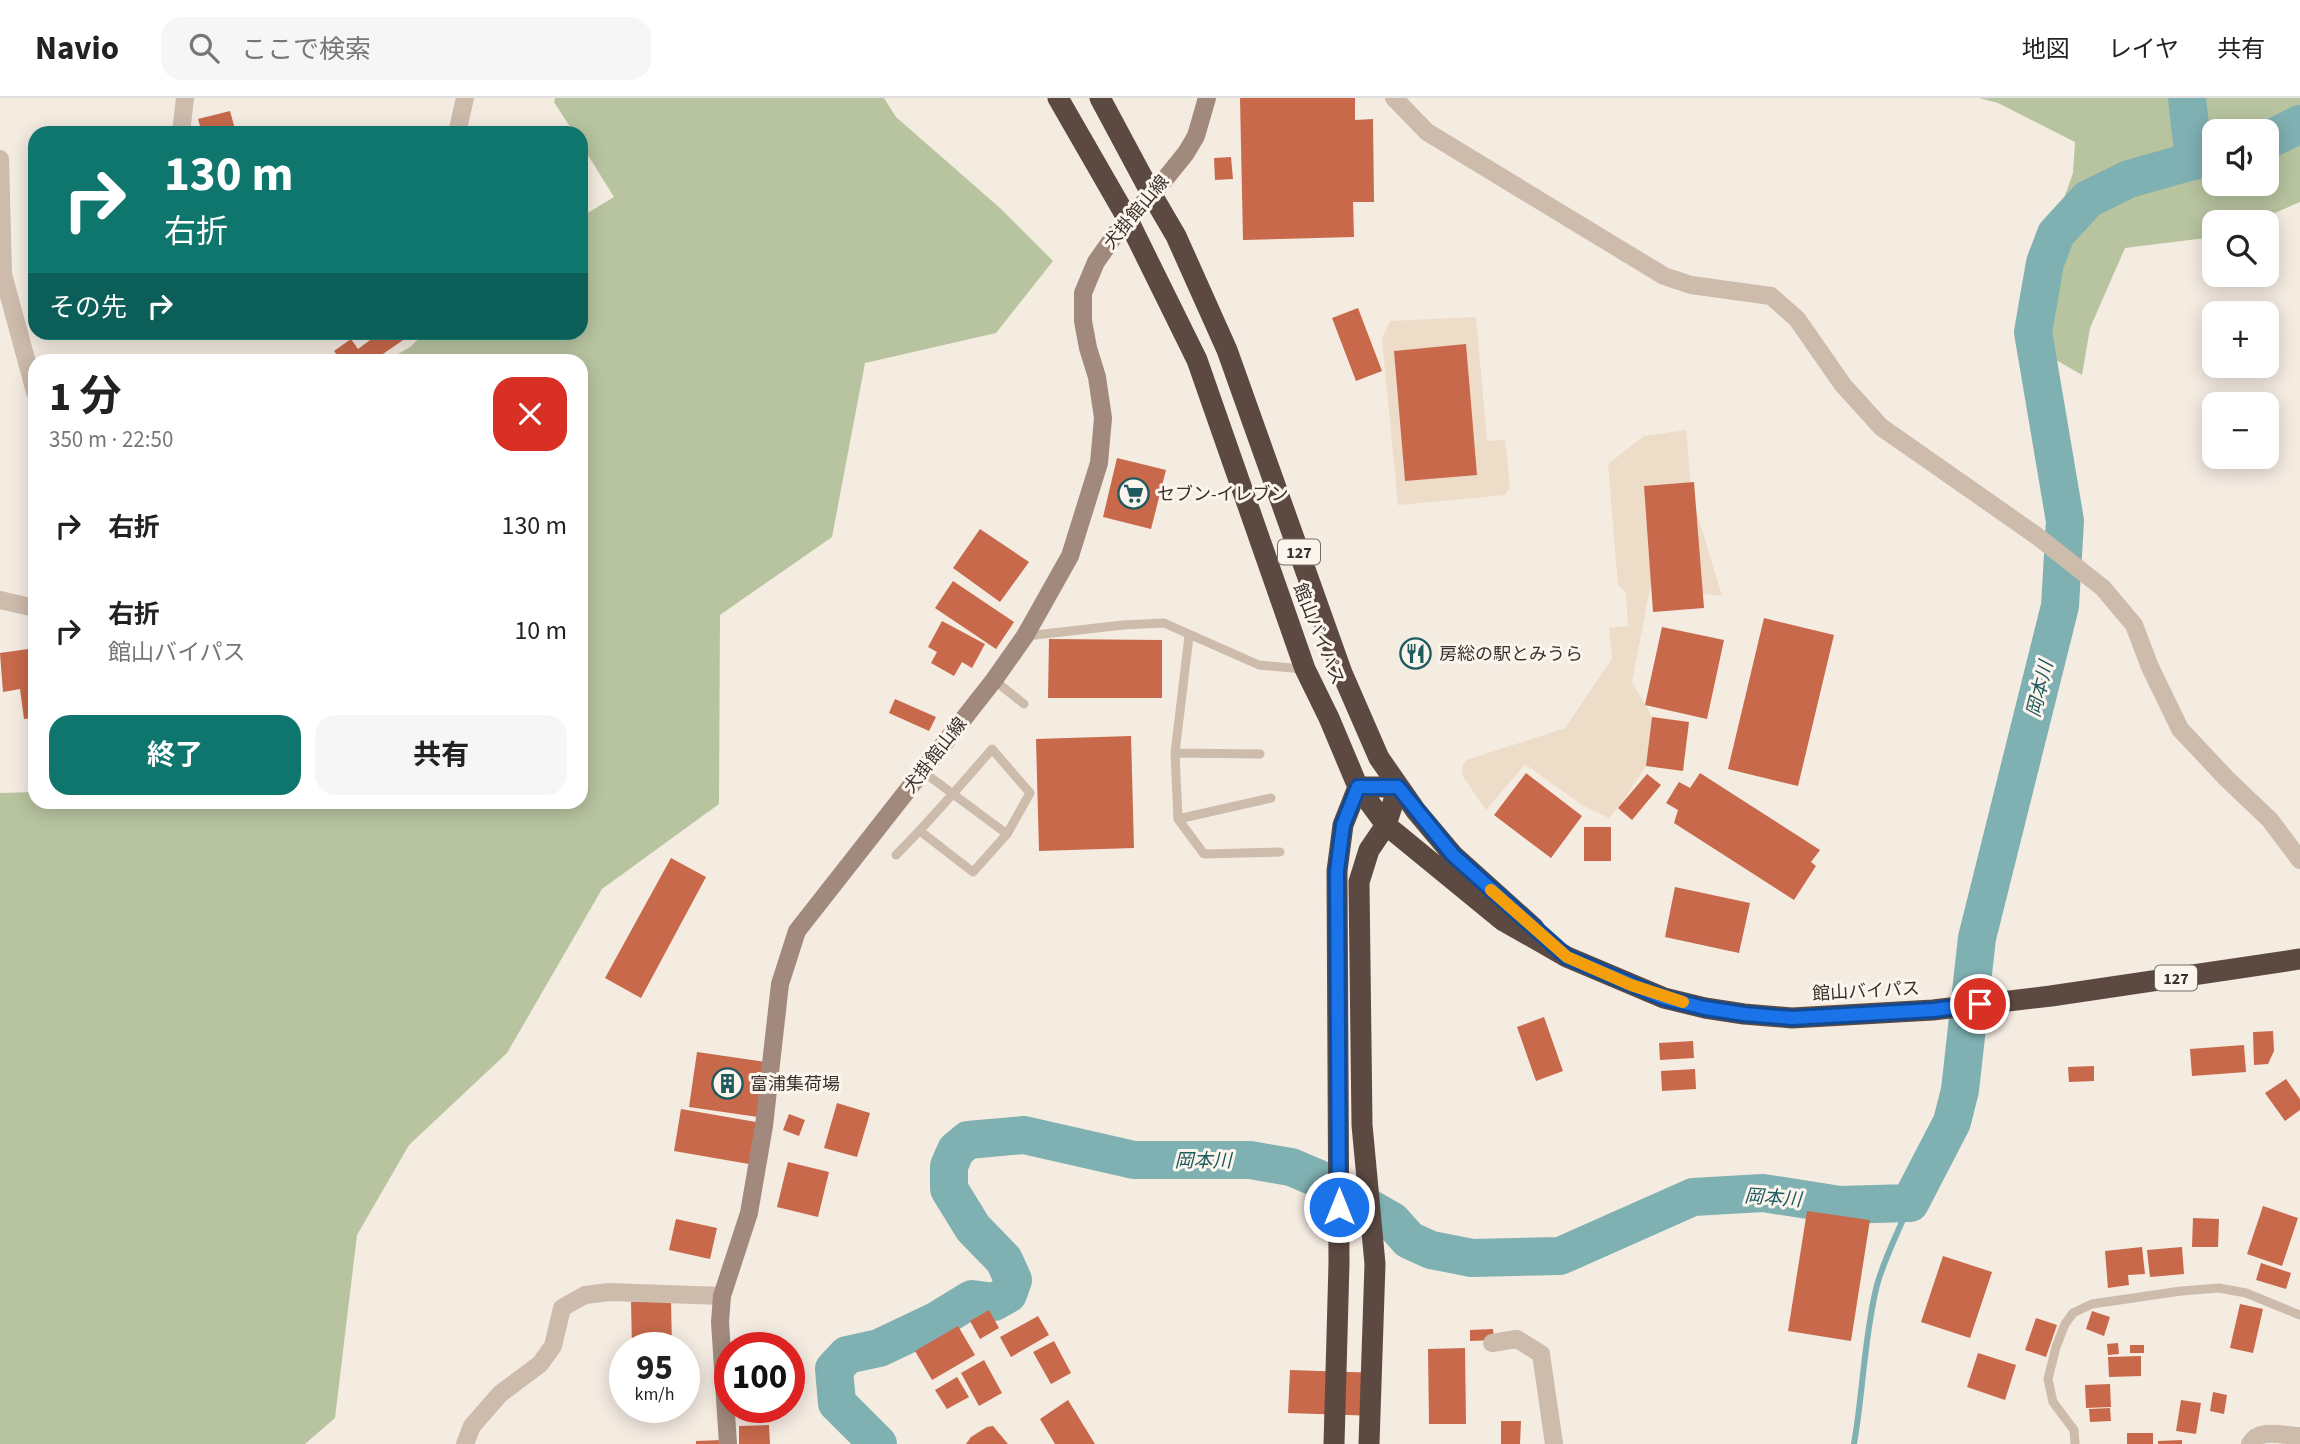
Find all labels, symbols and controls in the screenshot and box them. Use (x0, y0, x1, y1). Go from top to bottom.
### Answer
search box (161, 17, 651, 80)
text: Navio (35, 25, 119, 72)
icon: search (185, 29, 223, 67)
text: ここで検索 (241, 31, 371, 68)
text: 地図 (2022, 32, 2070, 67)
text: レイヤ (2108, 32, 2179, 67)
text: 共有 (2217, 32, 2265, 67)
map controls (2202, 119, 2279, 469)
button: sound (2202, 119, 2279, 196)
text: 130 m (164, 140, 293, 210)
icon: right (49, 154, 140, 245)
street label: 犬掛館山線 (1098, 170, 1175, 255)
text: 右折 (164, 209, 228, 255)
button: search (2202, 210, 2279, 287)
icon: right (141, 287, 179, 325)
text: その先 (49, 289, 127, 326)
button: + (2202, 301, 2279, 378)
text: 1 分 (49, 367, 122, 427)
button: close (493, 377, 567, 451)
button: − (2202, 392, 2279, 469)
text: 350 m · 22:50 (49, 423, 173, 456)
supermarket icon: セブン-イレブン (1117, 477, 1151, 511)
place label: セブン-イレブン (1157, 482, 1289, 507)
icon: right (49, 507, 87, 545)
text: 130 m (501, 507, 567, 544)
text: 右折 (108, 509, 160, 546)
road number: 127 (1278, 540, 1320, 565)
street label: 館山バイパス (1287, 580, 1350, 689)
text: 右折 (108, 596, 160, 633)
icon: right (49, 612, 87, 650)
text: 10 m (514, 612, 567, 649)
text: 館山バイパス (108, 636, 246, 669)
restaurant icon: 房総の駅とみうら (1399, 637, 1433, 671)
place label: 房総の駅とみうら (1439, 642, 1583, 667)
water label: 岡本川 (2020, 657, 2061, 720)
street label: 犬掛館山線 (898, 712, 973, 798)
button: 終了 (49, 715, 301, 795)
button: 共有 (315, 715, 567, 795)
road number: 127 (2155, 965, 2197, 990)
pin (1950, 974, 2010, 1034)
street label: 館山バイパス (1812, 976, 1920, 1007)
icon: arrive (1961, 985, 1999, 1023)
building icon: 富浦集荷場 (710, 1067, 744, 1101)
place label: 富浦集荷場 (750, 1072, 840, 1097)
water label: 岡本川 (1174, 1148, 1233, 1175)
position arrow (1302, 1170, 1376, 1244)
water label: 岡本川 (1744, 1183, 1804, 1214)
speed limit sign: 100 (714, 1332, 805, 1423)
text: 95 (636, 1343, 673, 1393)
text: km/h (635, 1382, 674, 1407)

